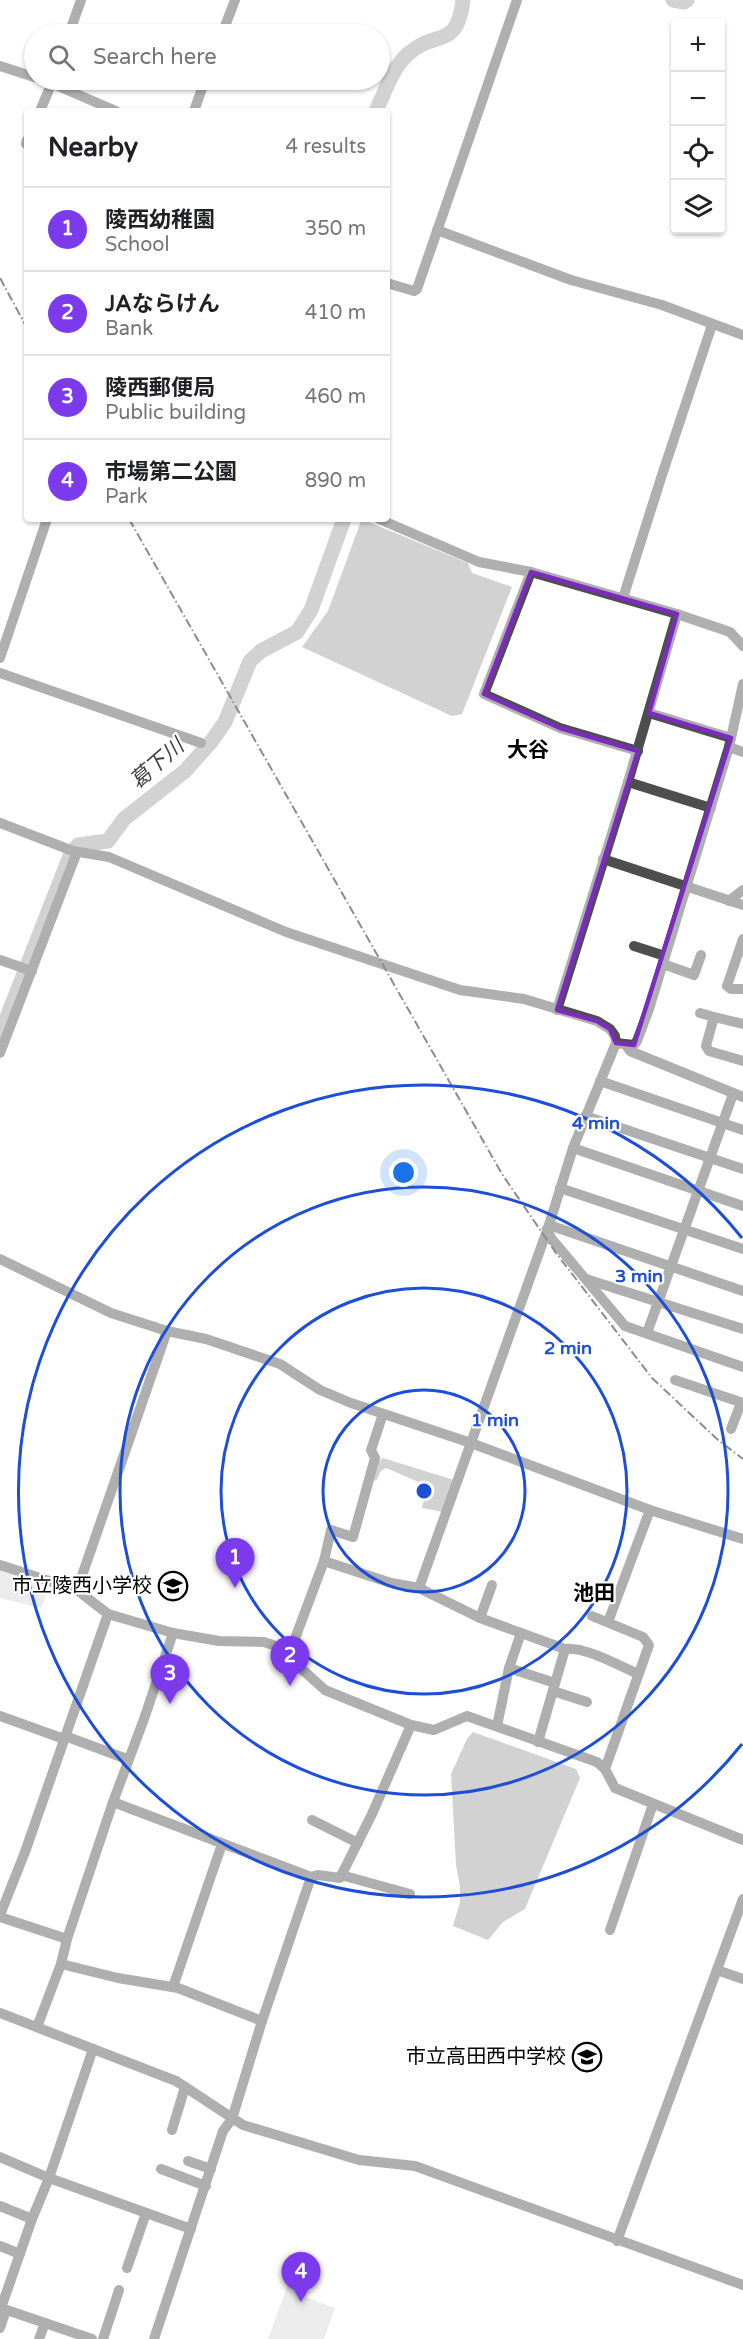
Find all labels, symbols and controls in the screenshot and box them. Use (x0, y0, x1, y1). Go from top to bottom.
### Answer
map controls (671, 18, 725, 234)
button: + (671, 18, 725, 72)
search box (24, 24, 390, 90)
icon: search (45, 41, 78, 74)
text: Search here (93, 44, 217, 70)
button: − (671, 72, 725, 126)
button: locate (671, 126, 725, 180)
text: Nearby (48, 132, 138, 163)
text: 4 results (286, 135, 366, 159)
button: layers (671, 180, 725, 234)
text: 陵西幼稚園 (105, 207, 215, 233)
text: 1 (61, 217, 74, 241)
text: 350 m (305, 217, 366, 241)
text: School (105, 233, 169, 257)
text: JAならけん (105, 291, 220, 317)
text: 2 (61, 301, 74, 325)
text: 410 m (305, 301, 366, 325)
text: Bank (105, 317, 153, 341)
text: 陵西郵便局 (105, 375, 215, 401)
text: 3 (61, 385, 74, 409)
text: 460 m (305, 385, 366, 409)
text: Public building (105, 401, 246, 425)
text: 市場第二公園 (105, 459, 237, 485)
text: 4 (61, 469, 74, 493)
text: 890 m (305, 469, 366, 493)
text: Park (105, 485, 148, 509)
water label: 葛下川 (125, 733, 190, 794)
district label: 大谷 (507, 738, 549, 763)
text: 4 min (572, 1112, 620, 1134)
your location (389, 1158, 418, 1187)
text: 3 min (615, 1265, 663, 1287)
text: 2 min (544, 1337, 592, 1359)
text: 1 min (471, 1409, 519, 1431)
centre of rings (414, 1481, 434, 1501)
pin: 1 (216, 1538, 254, 1588)
school or university icon: 市立陵西小学校 (157, 1570, 189, 1602)
place label: 市立陵西小学校 (12, 1574, 152, 1598)
district label: 池田 (573, 1581, 615, 1606)
pin: 2 (270, 1636, 310, 1686)
pin: 3 (150, 1654, 190, 1704)
school or university icon: 市立高田西中学校 (571, 2041, 603, 2073)
place label: 市立高田西中学校 (406, 2045, 566, 2069)
pin: 4 (282, 2252, 320, 2302)

